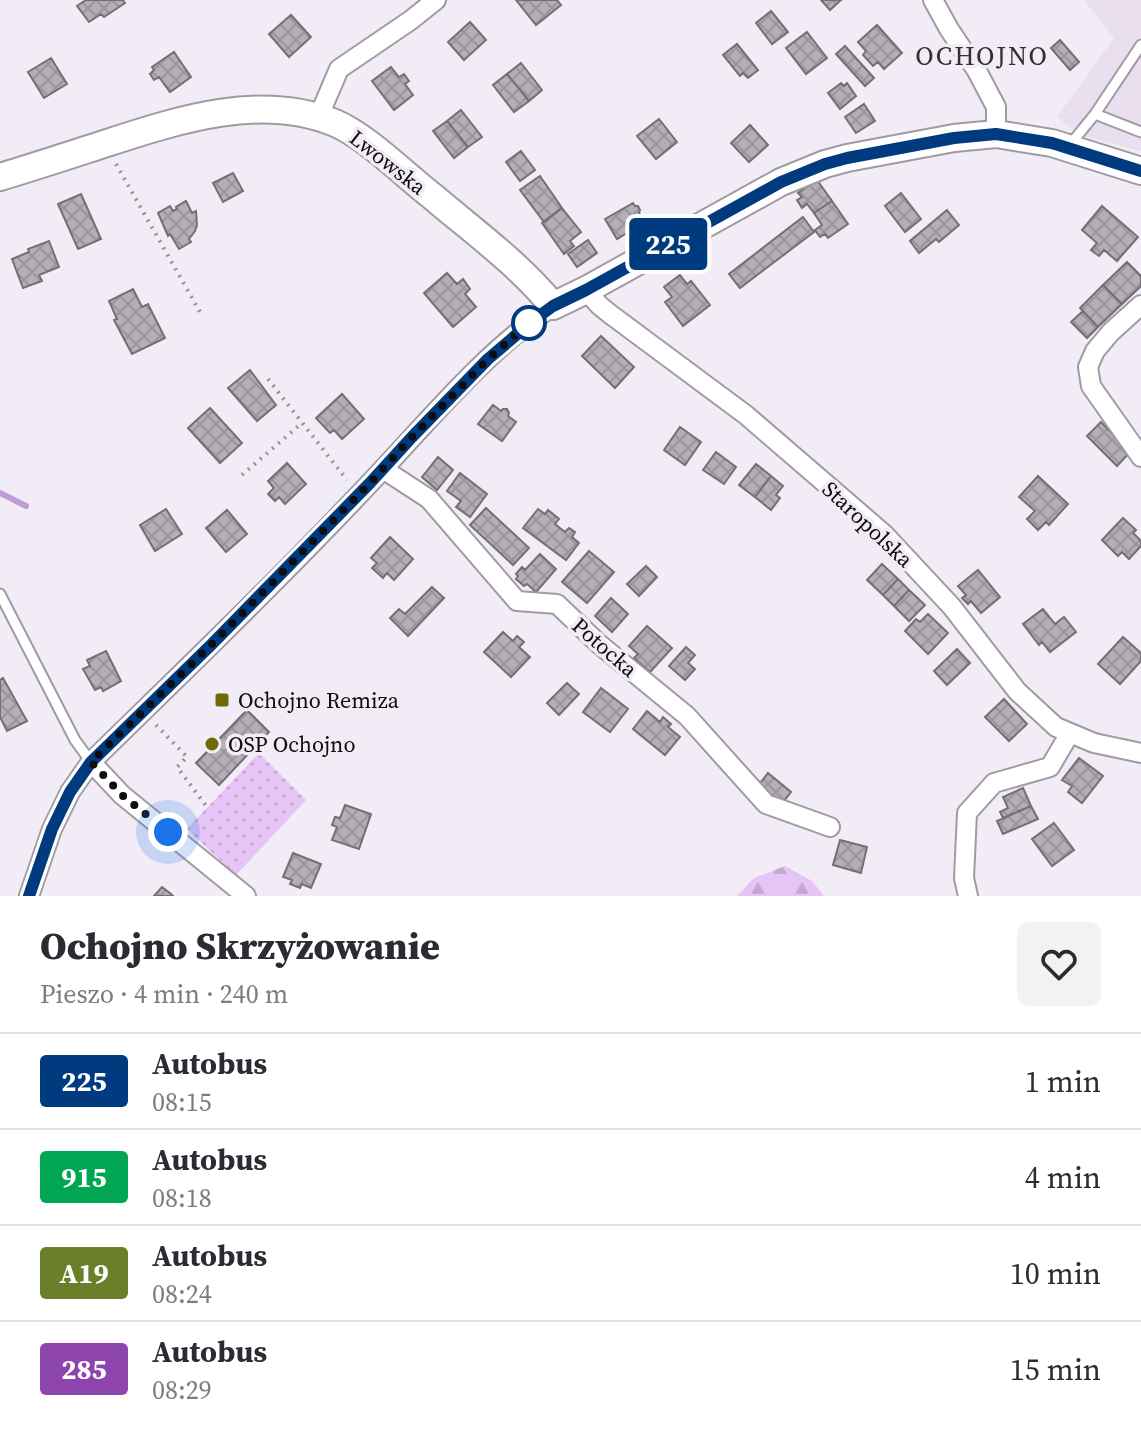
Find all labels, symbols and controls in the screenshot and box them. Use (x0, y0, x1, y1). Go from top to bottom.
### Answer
district label: OCHOJNO (915, 38, 1049, 74)
street label: Lwowska (343, 123, 433, 202)
line badge: 225 (622, 218, 714, 270)
text: 225 (645, 225, 691, 263)
unlabelled marker (512, 306, 546, 340)
street label: Staropolska (816, 474, 921, 574)
street label: Potocka (566, 610, 645, 684)
place label: Ochojno Remiza (238, 685, 400, 715)
marker: Ochojno Remiza (213, 691, 231, 709)
place label: OSP Ochojno (228, 729, 356, 759)
marker: OSP Ochojno (203, 735, 221, 753)
your location (148, 812, 188, 852)
text: Ochojno Skrzyżowanie (40, 920, 440, 972)
button: heart (1017, 922, 1101, 1006)
text: Pieszo · 4 min · 240 m (40, 976, 288, 1012)
text: Autobus (152, 1043, 267, 1084)
text: 1 min (1025, 1061, 1101, 1102)
text: 225 (61, 1062, 107, 1100)
text: 08:15 (152, 1084, 212, 1120)
text: Autobus (152, 1139, 267, 1180)
text: 4 min (1025, 1157, 1101, 1198)
text: 915 (61, 1158, 107, 1196)
text: 08:18 (152, 1180, 212, 1216)
text: Autobus (152, 1235, 267, 1276)
text: 10 min (1010, 1253, 1101, 1294)
text: A19 (59, 1254, 109, 1292)
text: 08:24 (152, 1276, 212, 1312)
text: Autobus (152, 1331, 267, 1372)
text: 15 min (1010, 1349, 1101, 1390)
text: 285 (61, 1350, 107, 1388)
text: 08:29 (152, 1372, 212, 1408)

